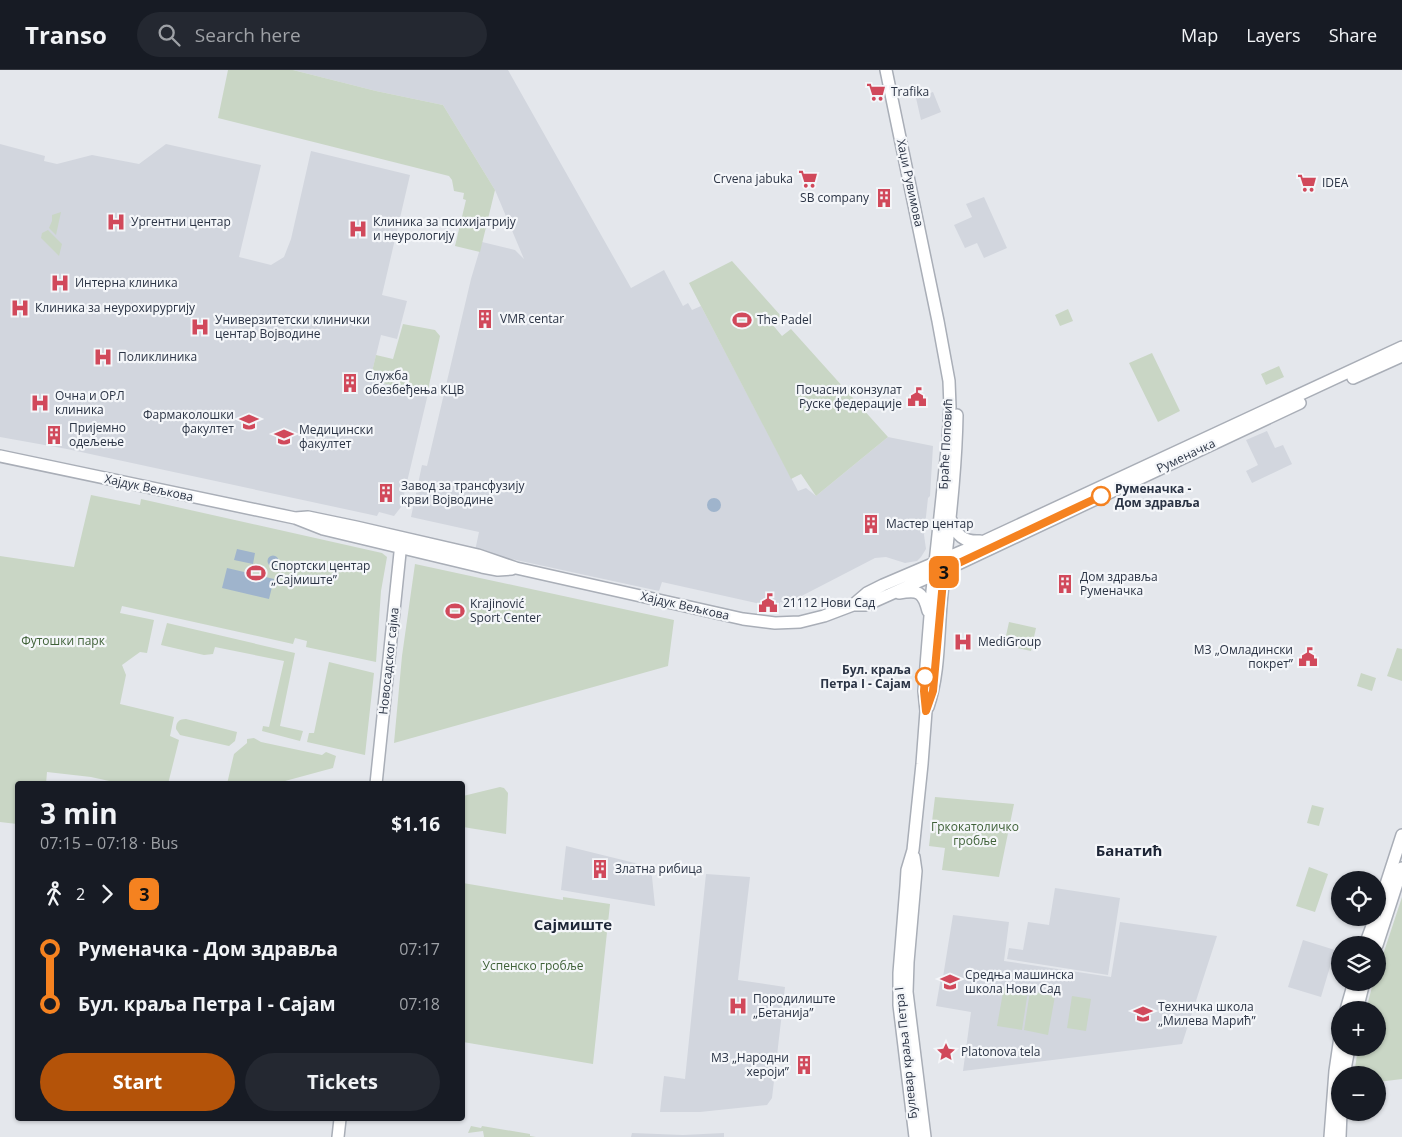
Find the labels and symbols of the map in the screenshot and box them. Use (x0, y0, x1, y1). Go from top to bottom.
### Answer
supermarket icon: Trafika (865, 81, 887, 103)
place label: Trafika (891, 83, 929, 100)
street label: Хаџи Рувимова (893, 138, 928, 228)
supermarket icon: Crvena jabuka (797, 168, 819, 190)
place label: Crvena jabuka (713, 170, 793, 187)
supermarket icon: IDEA (1296, 172, 1318, 194)
place label: IDEA (1322, 174, 1349, 191)
building icon: SB company (873, 187, 895, 209)
place label: SB company (800, 189, 870, 206)
hospital icon: Ургентни центар (105, 211, 127, 233)
place label: Ургентни центар (131, 213, 231, 230)
place label: Клиника за психијатрију и неурологију (373, 213, 517, 244)
hospital icon: Клиника за психијатрију и неурологију (347, 218, 369, 240)
hospital icon: Интерна клиника (49, 272, 71, 294)
place label: Интерна клиника (75, 274, 178, 291)
hospital icon: Клиника за неурохирургију (9, 297, 31, 319)
place label: Клиника за неурохирургију (35, 299, 196, 316)
building icon: VMR centar (474, 308, 496, 330)
sports icon: The Padel (731, 309, 753, 331)
place label: VMR centar (500, 310, 564, 327)
place label: Универзитетски клинички центар Војводине (215, 311, 370, 342)
place label: The Padel (757, 311, 812, 328)
hospital icon: Универзитетски клинички центар Војводине (189, 316, 211, 338)
hospital icon: Поликлиника (92, 346, 114, 368)
place label: Поликлиника (118, 348, 197, 365)
place label: Служба обезбеђења КЦВ (365, 367, 464, 398)
building icon: Служба обезбеђења КЦВ (339, 372, 361, 394)
place label: Почасни конзулат Руске федерације (796, 381, 902, 412)
public building icon: Почасни конзулат Руске федерације (906, 386, 928, 408)
place label: Очна и ОРЛ клиника (55, 387, 125, 418)
hospital icon: Очна и ОРЛ клиника (29, 392, 51, 414)
street label: Браће Поповић (935, 398, 956, 490)
place label: Фармаколошки факултет (143, 406, 234, 437)
school or university icon: Фармаколошки факултет (238, 411, 260, 433)
place label: Пријемно одељење (69, 419, 126, 450)
place label: Медицински факултет (299, 421, 373, 452)
building icon: Пријемно одељење (43, 424, 65, 446)
school or university icon: Медицински факултет (273, 426, 295, 448)
street label: Руменачка (1154, 434, 1218, 477)
street label: Хајдук Вељкова (103, 470, 195, 505)
place label: Завод за трансфузију крви Војводине (401, 477, 525, 508)
place label: Руменачка - Дом здравља (1115, 480, 1200, 511)
building icon: Завод за трансфузију крви Војводине (375, 482, 397, 504)
marker: Руменачка - Дом здравља (1091, 486, 1111, 506)
building icon: Мастер центар (860, 513, 882, 535)
place label: Мастер центар (886, 515, 974, 532)
line badge: 3 (928, 556, 960, 588)
place label: Спортски центар „Сајмиште” (271, 557, 370, 588)
sports icon: Спортски центар „Сајмиште” (245, 562, 267, 584)
place label: Дом здравља Руменачка (1080, 568, 1158, 599)
building icon: Дом здравља Руменачка (1054, 573, 1076, 595)
street label: Хајдук Вељкова (639, 587, 731, 624)
public building icon: 21112 Нови Сад (757, 592, 779, 614)
place label: 21112 Нови Сад (783, 594, 875, 611)
place label: Krajinović Sport Center (470, 595, 541, 626)
sports icon: Krajinović Sport Center (444, 600, 466, 622)
street label: Новосадског сајма (374, 606, 403, 715)
hospital icon: MediGroup (952, 631, 974, 653)
park label: Футошки парк (21, 632, 106, 649)
place label: MediGroup (978, 633, 1041, 650)
place label: МЗ „Омладински покрет” (1194, 641, 1294, 672)
public building icon: МЗ „Омладински покрет” (1297, 646, 1319, 668)
place label: Бул. краља Петра I - Сајам (820, 661, 911, 692)
marker: Бул. краља Петра I - Сајам (915, 667, 935, 687)
park label: Гркокатоличко гробље (931, 818, 1019, 849)
district label: Банатић (1096, 840, 1162, 860)
building icon: Златна рибица (589, 858, 611, 880)
place label: Златна рибица (615, 860, 702, 877)
district label: Сајмиште (534, 914, 612, 934)
park label: Успенско гробље (483, 957, 584, 974)
place label: Средња машинска школа Нови Сад (965, 966, 1074, 997)
school or university icon: Средња машинска школа Нови Сад (939, 971, 961, 993)
street label: Булевар краља Петра I (890, 986, 921, 1120)
place label: Породилиште „Бетанија” (753, 990, 836, 1021)
hospital icon: Породилиште „Бетанија” (727, 995, 749, 1017)
place label: Техничка школа „Милева Марић” (1158, 998, 1256, 1029)
school or university icon: Техничка школа „Милева Марић” (1132, 1003, 1154, 1025)
place icon: Platonova tela (935, 1041, 957, 1063)
place label: Platonova tela (961, 1043, 1040, 1060)
place label: МЗ „Народни хероји” (711, 1049, 790, 1080)
building icon: МЗ „Народни хероји” (793, 1054, 815, 1076)

